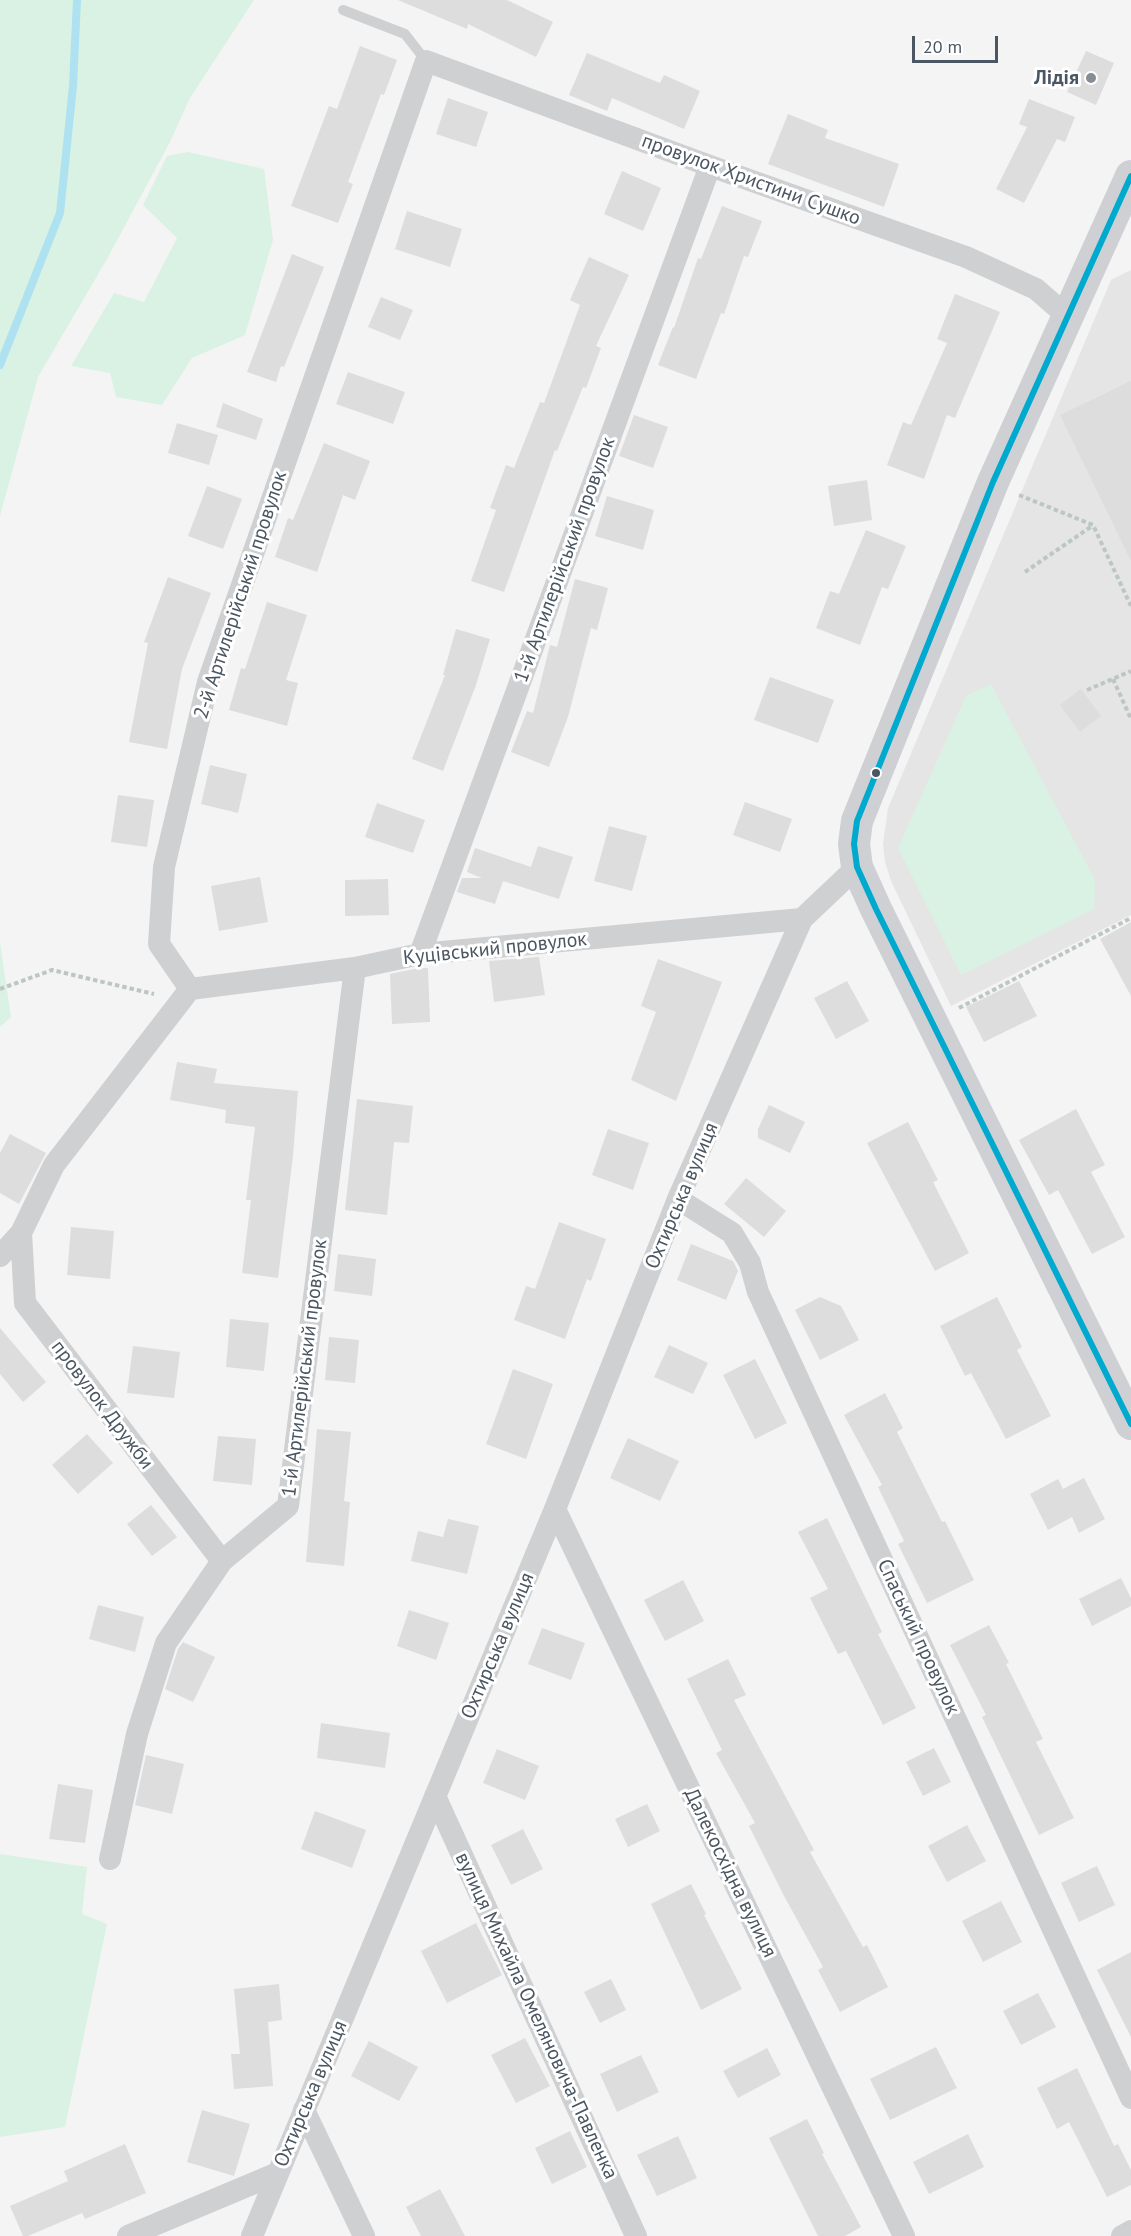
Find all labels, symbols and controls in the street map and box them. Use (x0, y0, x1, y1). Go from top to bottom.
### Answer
scale bar (915, 24, 1000, 62)
text: 20 m (923, 35, 962, 58)
place label: Лідія (1034, 66, 1079, 90)
marker: Лідія (1084, 71, 1098, 85)
street label: провулок Христини Сушко (638, 129, 864, 231)
street label: 1-й Артилерійський провулок (509, 434, 621, 686)
street label: 2-й Артилерійський провулок (190, 468, 292, 722)
unlabelled marker (870, 767, 882, 779)
street label: Куцівський провулок (402, 927, 588, 971)
street label: Охтирська вулиця (640, 1119, 724, 1273)
street label: 1-й Артилерійський провулок (277, 1238, 333, 1498)
street label: провулок Дружби (46, 1336, 158, 1474)
street label: Спаський провулок (871, 1555, 965, 1719)
street label: Охтирська вулиця (456, 1569, 540, 1723)
street label: Далекосхідна вулиця (679, 1784, 781, 1962)
street label: вулиця Михайла Омеляновича-Павленка (450, 1849, 622, 2183)
street label: Охтирська вулиця (269, 2017, 353, 2171)

